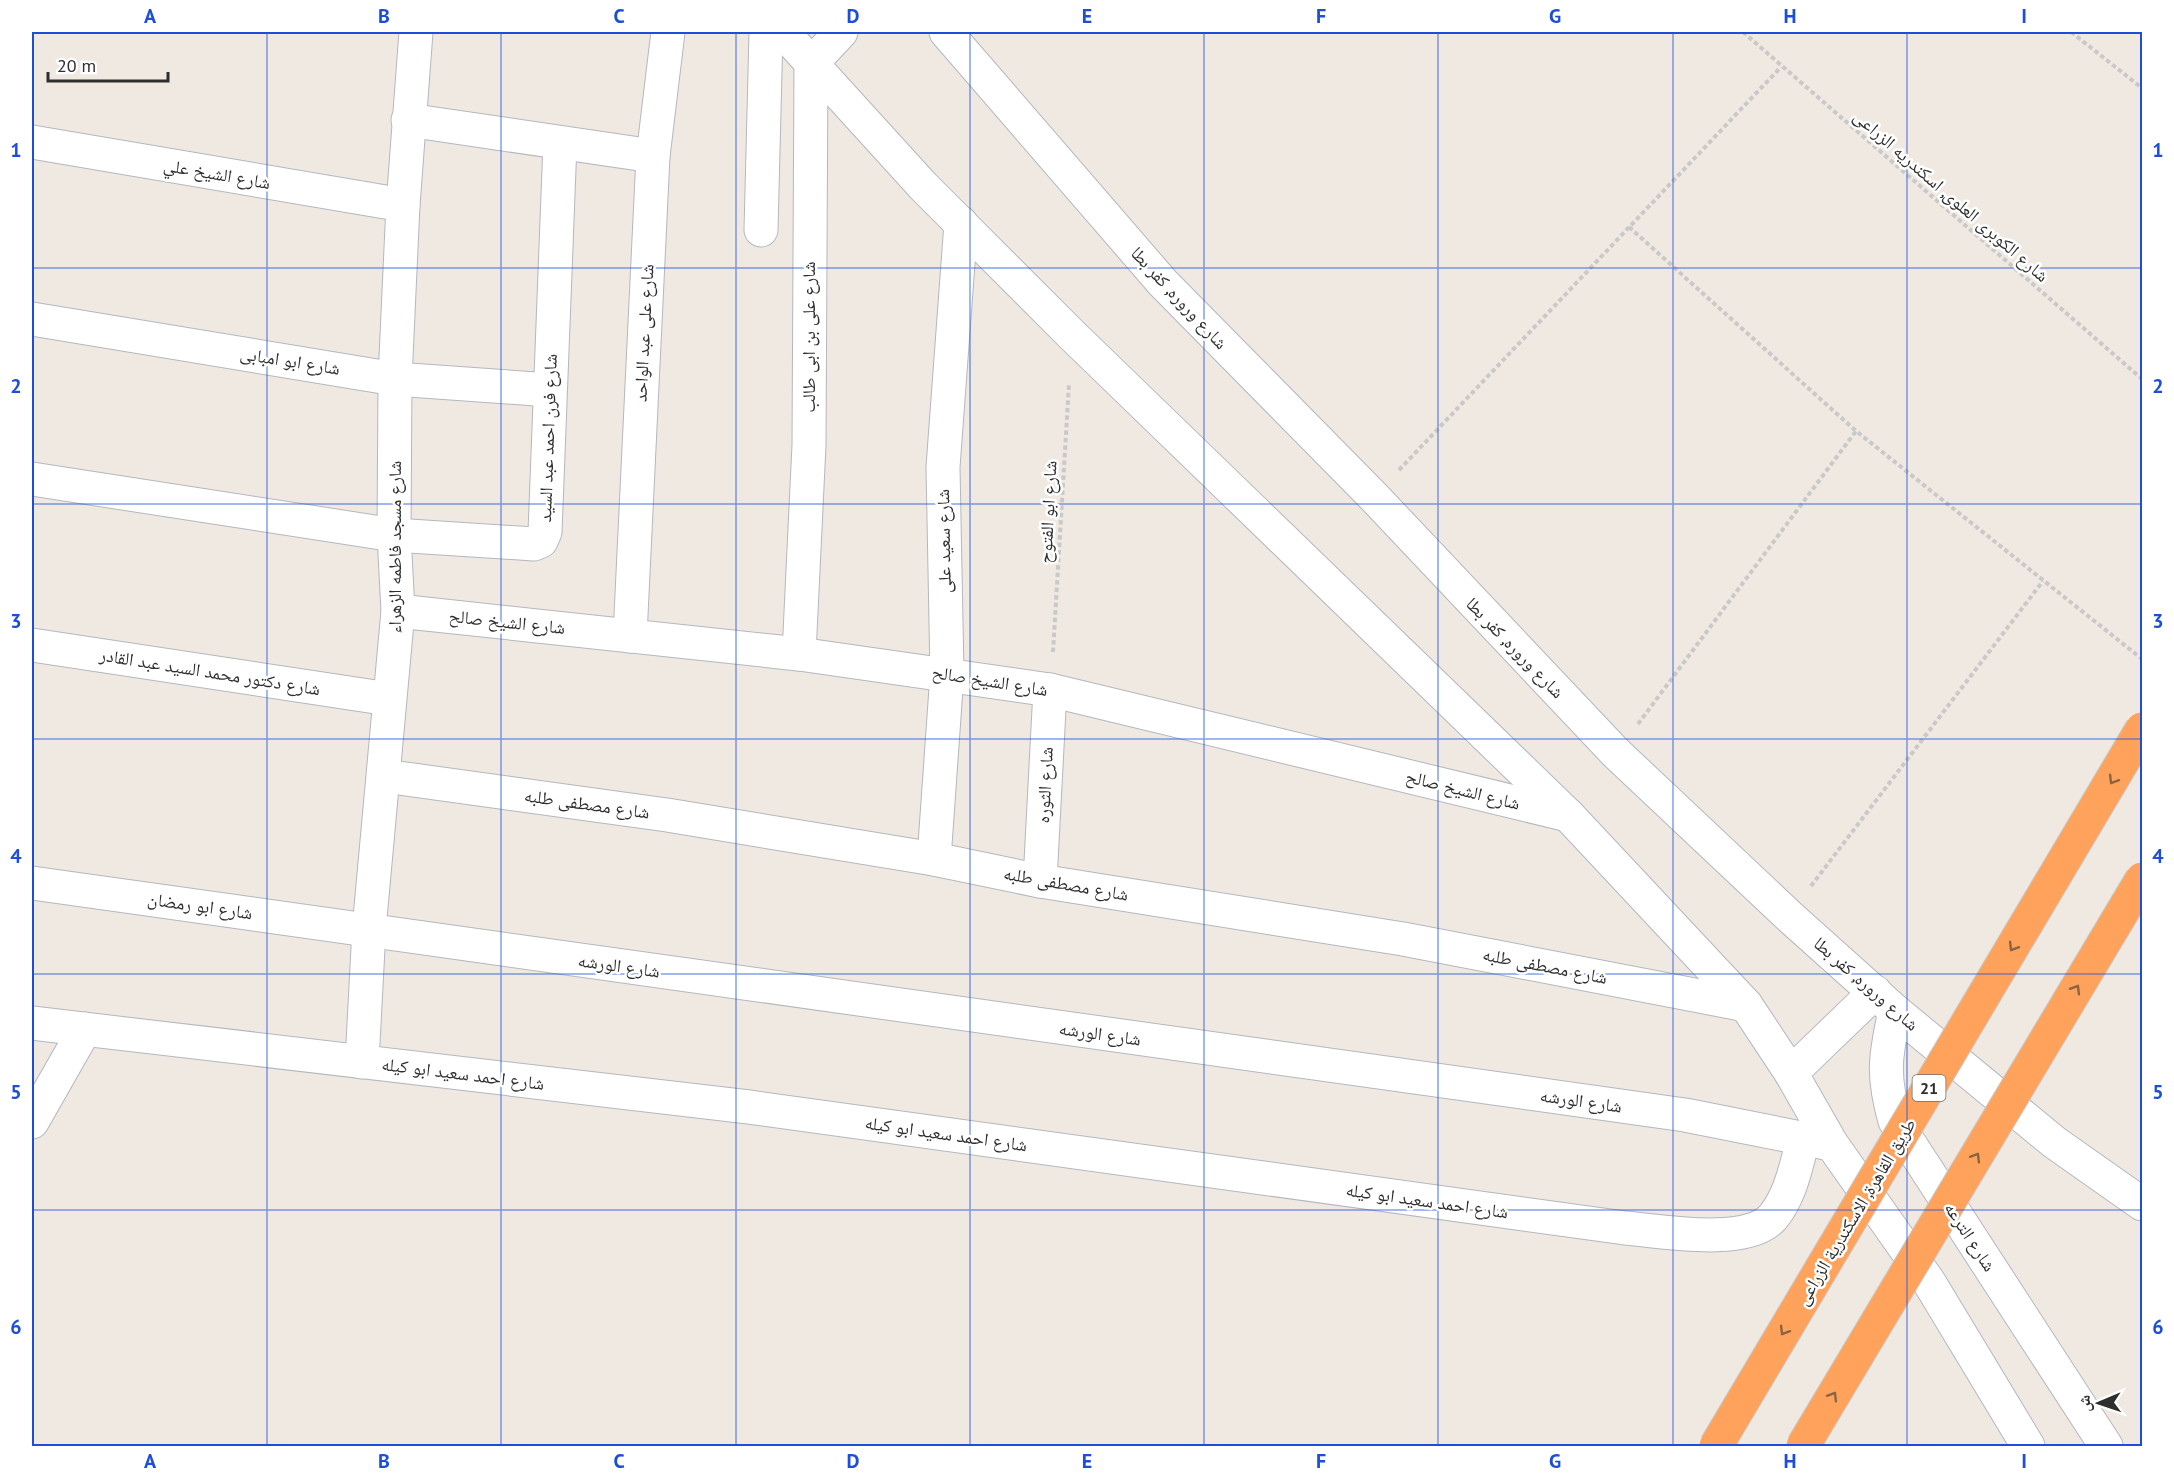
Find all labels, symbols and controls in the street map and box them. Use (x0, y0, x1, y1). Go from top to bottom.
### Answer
text: A (144, 3, 157, 29)
text: B (378, 3, 390, 29)
text: C (613, 3, 625, 29)
text: D (847, 3, 860, 29)
text: E (1082, 3, 1092, 29)
text: F (1316, 3, 1326, 29)
text: G (1549, 3, 1561, 29)
text: H (1783, 3, 1797, 29)
text: I (2021, 3, 2027, 29)
scale bar (48, 45, 168, 83)
text: 20 m (57, 54, 96, 77)
street label: شارع الكوبرى العلوى, اسكندريه الزراعى (1849, 105, 2054, 287)
text: 1 (10, 137, 22, 163)
text: 1 (2152, 137, 2164, 163)
street label: شارع الشيخ علي (161, 153, 272, 198)
street label: شارع وروره, كفر بطا (1126, 242, 1233, 354)
street label: شارع على بن ابى طالب (797, 261, 820, 413)
street label: شارع على عبد الواحد (628, 263, 659, 403)
street label: شارع ابو امبابى (238, 341, 342, 380)
street label: شارع فرن احمد عبد السيد (533, 353, 562, 523)
text: 2 (10, 373, 22, 399)
text: 2 (2152, 373, 2164, 399)
street label: شارع ابو الفتوح (1033, 460, 1063, 564)
street label: شارع مسجد فاطمه الزهراء (383, 461, 406, 633)
street label: شارع سعيد على (931, 489, 956, 593)
street label: شارع وروره, كفر بطا (1461, 592, 1569, 703)
street label: شارع الشيخ صالح (448, 604, 566, 640)
text: 3 (10, 608, 22, 634)
text: 3 (2152, 608, 2164, 634)
street label: شارع دكتور محمد السيد عبد القادر (97, 643, 322, 700)
street label: شارع الشيخ صالح (930, 660, 1050, 702)
street label: شارع الثوره (1031, 746, 1058, 824)
street label: شارع الشيخ صالح (1403, 764, 1523, 816)
one-way arrow (2108, 774, 2120, 784)
street label: شارع مصطفى طلبه (523, 783, 651, 824)
text: 4 (10, 843, 22, 869)
text: 4 (2152, 843, 2164, 869)
street label: شارع مصطفى طلبه (1002, 861, 1130, 906)
street label: شارع ابو رمضان (146, 887, 254, 924)
street label: شارع وروره, كفر بطا (1809, 932, 1924, 1036)
one-way arrow (2009, 941, 2020, 951)
street label: شارع مصطفى طلبه (1481, 942, 1609, 989)
street label: شارع الورشه (577, 948, 662, 983)
one-way arrow (2069, 985, 2081, 995)
street label: شارع الورشه (1058, 1016, 1143, 1051)
street label: شارع احمد سعيد ابو كيله (380, 1052, 546, 1095)
road number: 21 (1912, 1075, 1946, 1101)
text: 5 (10, 1079, 22, 1105)
text: 5 (2152, 1079, 2164, 1105)
street label: شارع الورشه (1539, 1083, 1624, 1118)
street label: شارع احمد سعيد ابو كيله (863, 1111, 1029, 1156)
street label: طريق القاهرة, الاسكندرية الزراعى (1791, 1114, 1921, 1309)
one-way arrow (1969, 1153, 1981, 1163)
street label: شارع احمد سعيد ابو كيله (1344, 1178, 1510, 1223)
street label: شارع الترعه (1940, 1198, 2001, 1276)
text: 6 (10, 1314, 22, 1340)
text: 6 (2152, 1314, 2164, 1340)
one-way arrow (1780, 1325, 1792, 1335)
north arrow (2069, 1373, 2129, 1433)
one-way arrow (1826, 1392, 1838, 1402)
text: ش (2074, 1395, 2094, 1412)
text: A (144, 1448, 157, 1474)
text: B (378, 1448, 390, 1474)
text: C (613, 1448, 625, 1474)
text: D (847, 1448, 860, 1474)
text: E (1082, 1448, 1092, 1474)
text: F (1316, 1448, 1326, 1474)
text: G (1549, 1448, 1561, 1474)
text: H (1783, 1448, 1797, 1474)
text: I (2021, 1448, 2027, 1474)

